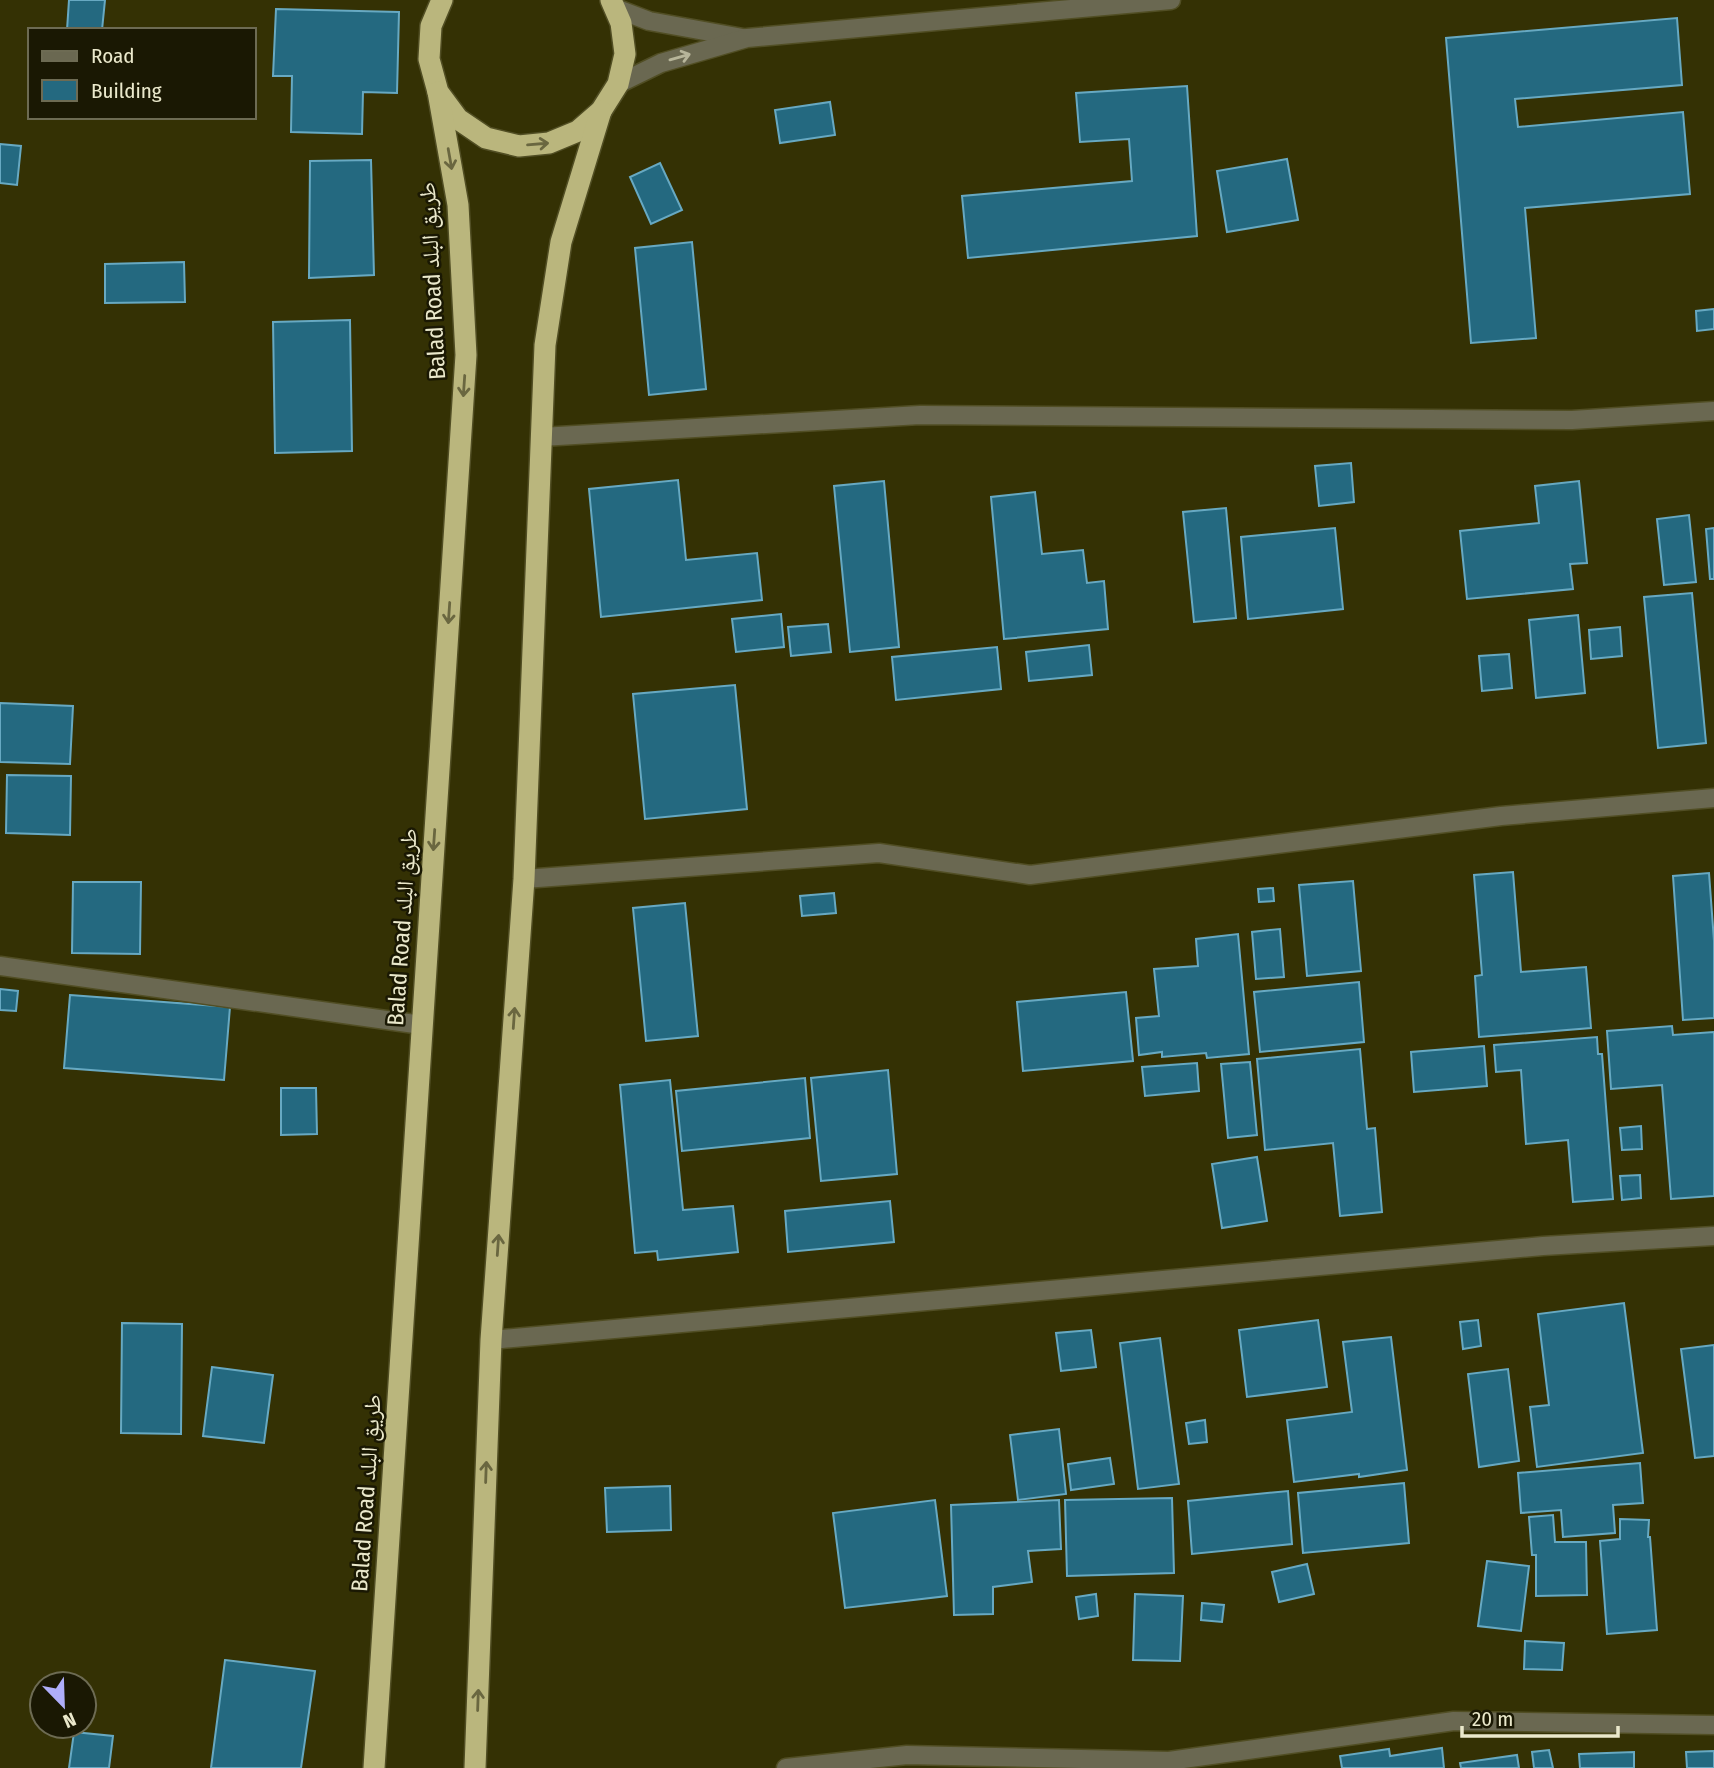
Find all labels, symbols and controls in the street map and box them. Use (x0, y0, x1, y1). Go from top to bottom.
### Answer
legend (28, 28, 256, 119)
text: Road (91, 43, 135, 69)
one-way arrow (669, 50, 691, 63)
text: Building (91, 78, 162, 104)
one-way arrow (526, 138, 549, 151)
one-way arrow (444, 147, 457, 170)
street label: Balad Road طريق البلد (413, 181, 451, 381)
one-way arrow (457, 374, 470, 396)
one-way arrow (442, 601, 455, 623)
street label: Balad Road طريق البلد (381, 827, 423, 1027)
one-way arrow (427, 828, 440, 850)
one-way arrow (508, 1008, 521, 1030)
one-way arrow (492, 1235, 505, 1257)
street label: Balad Road طريق البلد (345, 1393, 387, 1593)
one-way arrow (480, 1461, 493, 1484)
north arrow (28, 1670, 98, 1740)
one-way arrow (471, 1689, 484, 1712)
scale bar (1462, 1694, 1618, 1738)
text: 20 m (1472, 1706, 1513, 1732)
text: N (60, 1707, 79, 1733)

